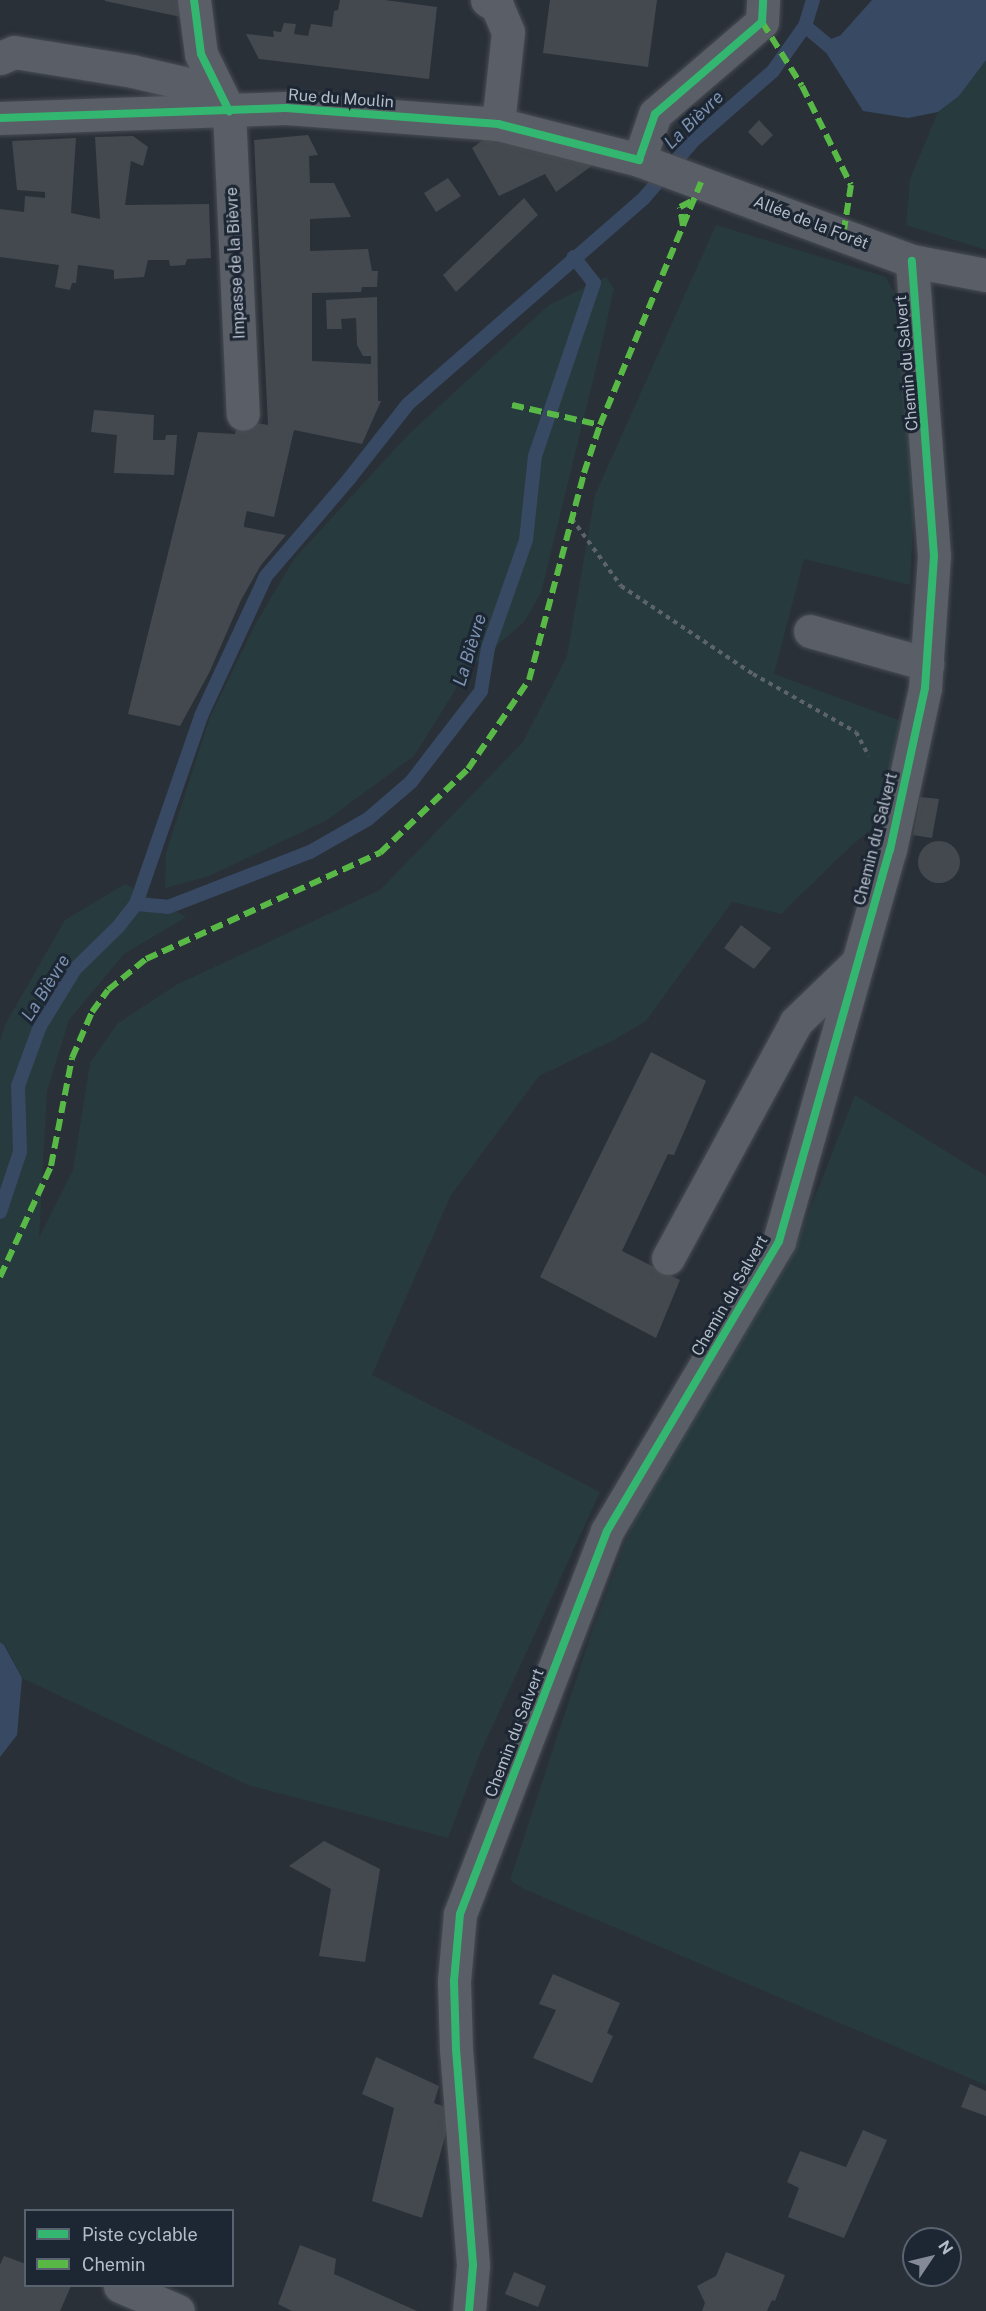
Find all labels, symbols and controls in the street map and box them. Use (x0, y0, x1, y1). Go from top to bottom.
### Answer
street label: Rue du Moulin (287, 86, 395, 112)
water label: La Bièvre (660, 86, 728, 154)
street label: Impasse de la Bièvre (222, 186, 250, 340)
street label: Allée de la Forêt (751, 192, 871, 254)
street label: Chemin du Salvert (891, 294, 923, 432)
water label: La Bièvre (449, 611, 491, 689)
street label: Chemin du Salvert (850, 771, 902, 907)
water label: La Bièvre (17, 951, 75, 1025)
street label: Chemin du Salvert (688, 1232, 772, 1360)
street label: Chemin du Salvert (482, 1666, 548, 1800)
legend (24, 2209, 234, 2287)
text: Piste cyclable (82, 2224, 198, 2245)
north arrow (902, 2227, 962, 2287)
text: N (934, 2237, 957, 2258)
text: Chemin (82, 2254, 146, 2275)

